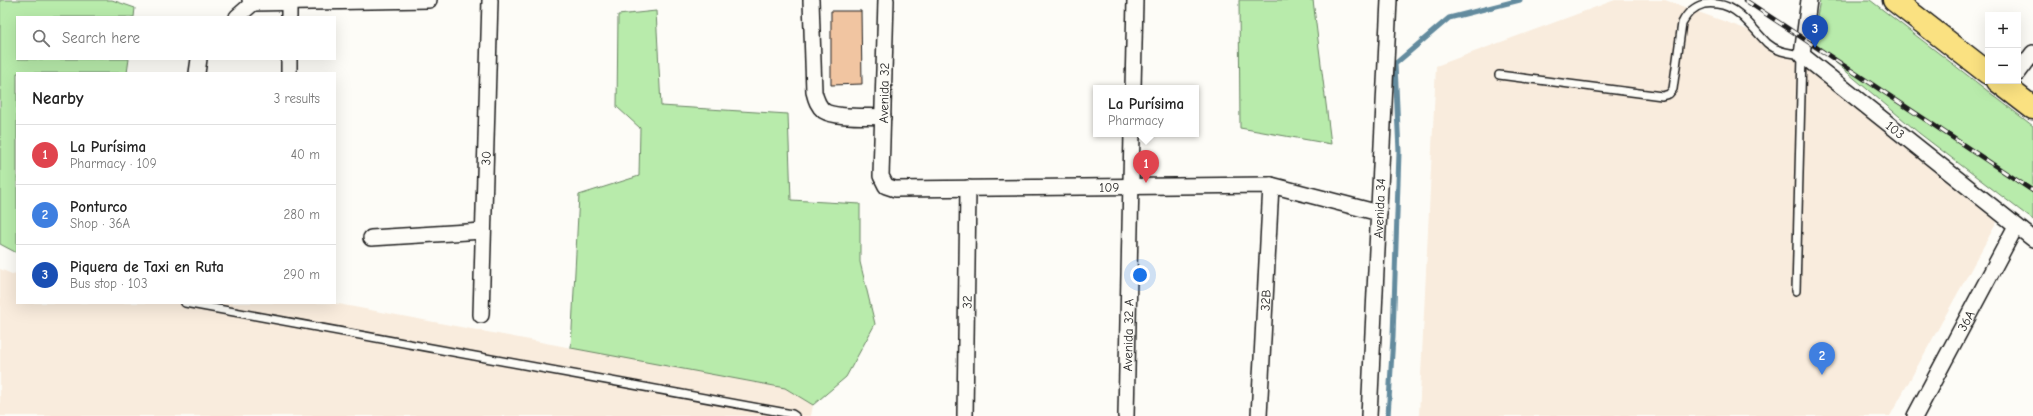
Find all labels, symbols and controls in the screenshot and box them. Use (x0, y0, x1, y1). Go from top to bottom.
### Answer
map controls (1985, 12, 2021, 84)
button: + (1985, 12, 2021, 48)
pin: 3 (1802, 15, 1828, 48)
search box (16, 16, 336, 60)
icon: search (30, 27, 52, 49)
text: Search here (62, 29, 140, 47)
button: − (1985, 48, 2021, 84)
street label: Avenida 32 (876, 62, 892, 123)
popup (1093, 85, 1199, 137)
text: Nearby (32, 89, 83, 108)
text: 3 results (274, 91, 320, 106)
text: La Purísima (1108, 95, 1184, 113)
text: Pharmacy (1108, 113, 1164, 128)
street label: 103 (1883, 117, 1908, 141)
text: La Purísima (70, 138, 146, 156)
text: 1 (42, 147, 48, 162)
text: 40 m (291, 147, 320, 162)
pin: 1 (1133, 150, 1159, 183)
street label: 30 (478, 151, 493, 166)
text: Pharmacy · 109 (70, 156, 157, 171)
street label: Avenida 34 (1370, 178, 1388, 239)
street label: 109 (1099, 179, 1119, 194)
text: Ponturco (70, 198, 127, 216)
text: 2 (42, 207, 48, 222)
text: 280 m (283, 207, 320, 222)
text: Shop · 36A (70, 216, 130, 231)
text: Piquera de Taxi en Ruta (70, 258, 224, 276)
your location (1130, 265, 1150, 285)
text: 3 (42, 267, 48, 282)
text: 290 m (283, 267, 320, 282)
text: Bus stop · 103 (70, 276, 148, 291)
street label: 32B (1257, 289, 1273, 311)
street label: 32 (959, 295, 974, 309)
street label: Avenida 32 A (1119, 298, 1136, 372)
street label: 36A (1954, 307, 1977, 334)
pin: 2 (1809, 342, 1835, 375)

